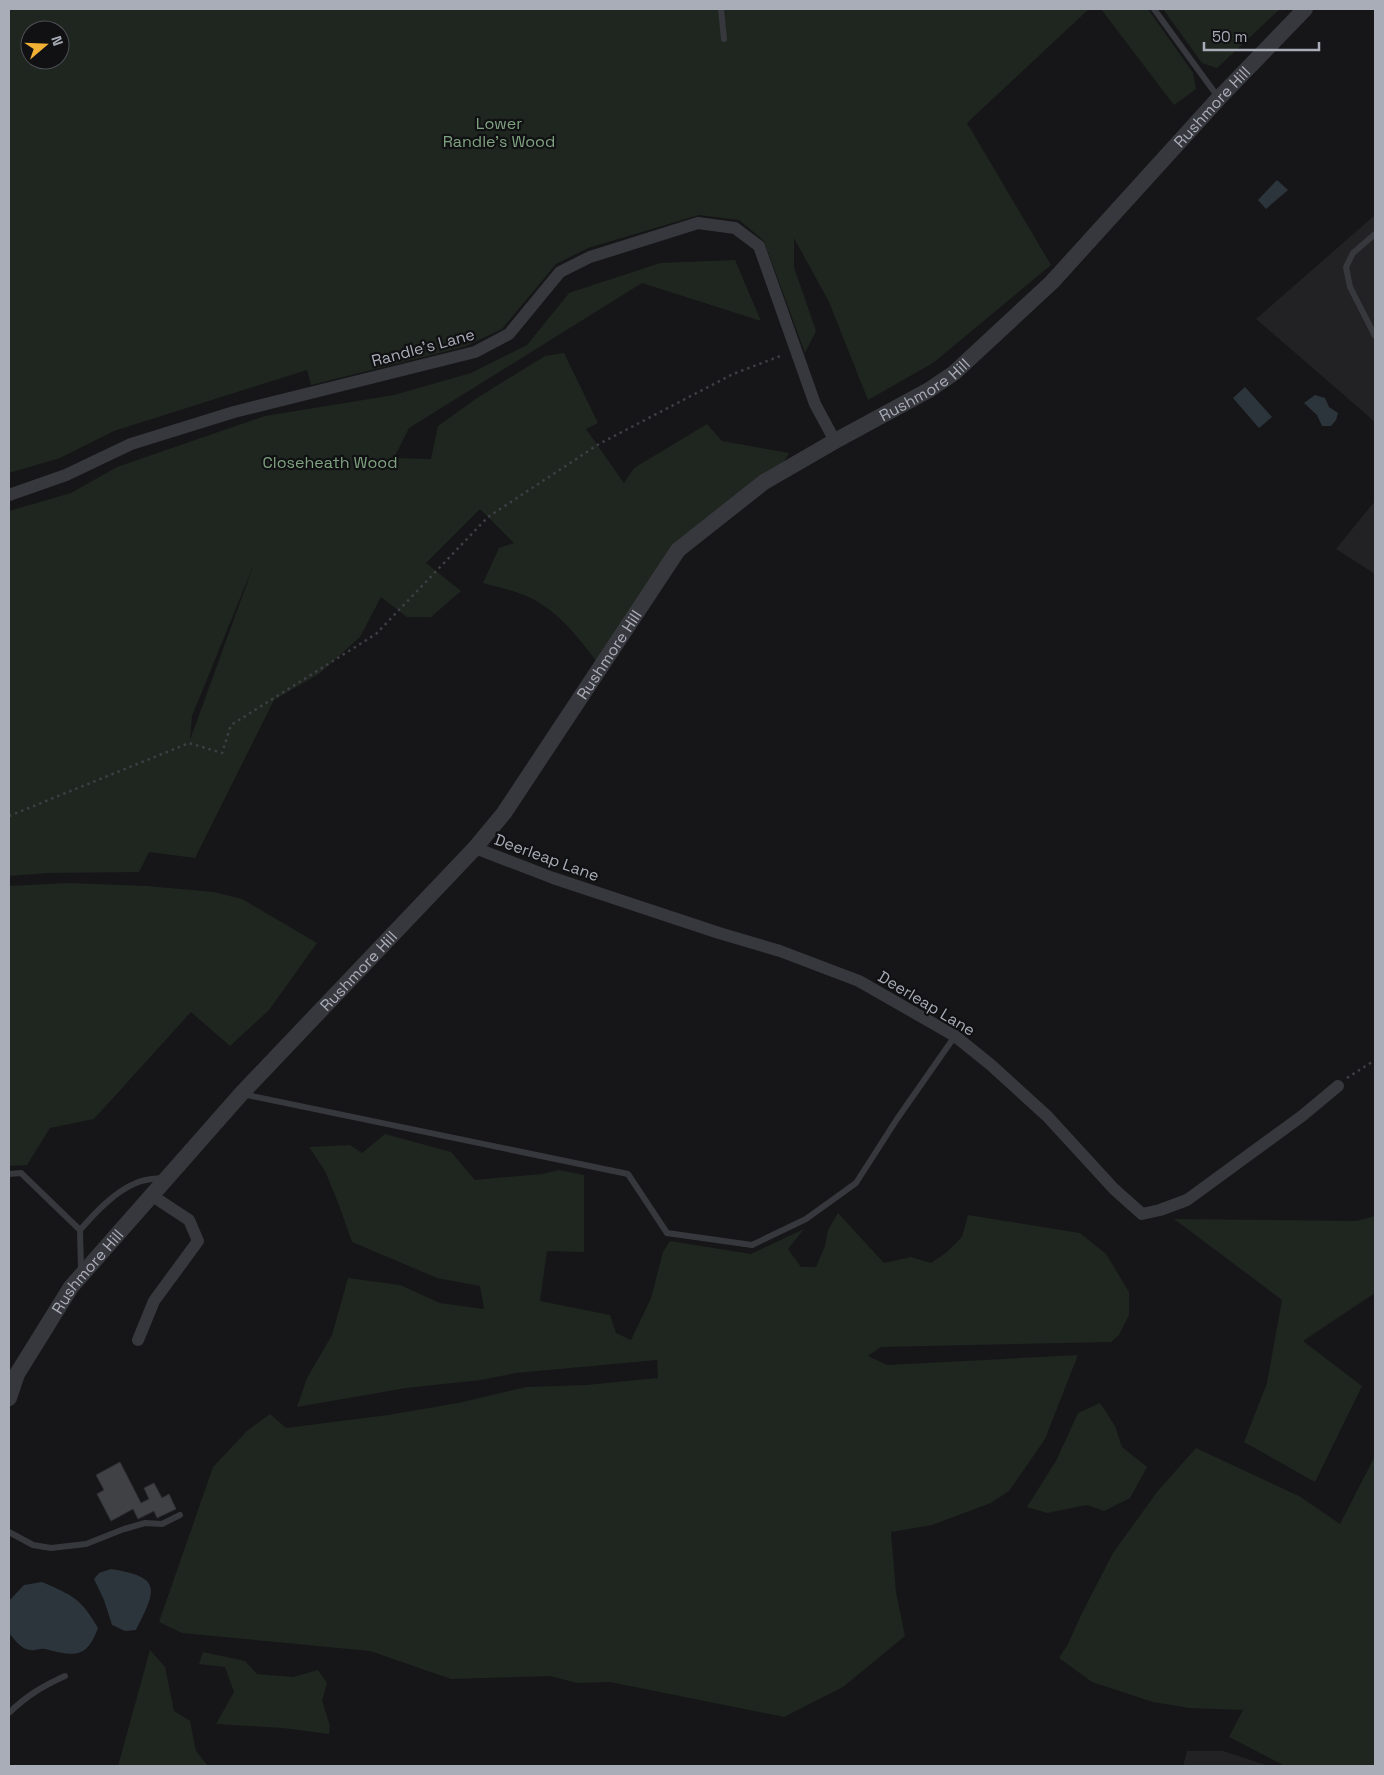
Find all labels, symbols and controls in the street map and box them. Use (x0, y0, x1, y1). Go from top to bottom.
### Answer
north arrow (20, 20, 70, 70)
scale bar (1204, 20, 1319, 52)
text: 50 m (1212, 27, 1247, 46)
text: N (47, 33, 67, 48)
street label: Rushmore Hill (1169, 62, 1255, 152)
park label: Lower Randle's Wood (443, 113, 555, 152)
street label: Randle's Lane (369, 324, 477, 371)
street label: Rushmore Hill (875, 354, 974, 426)
park label: Closeheath Wood (263, 452, 397, 473)
street label: Rushmore Hill (572, 606, 647, 704)
street label: Deerleap Lane (492, 829, 602, 886)
street label: Rushmore Hill (315, 926, 402, 1016)
street label: Deerleap Lane (874, 966, 979, 1041)
street label: Rushmore Hill (47, 1225, 128, 1318)

